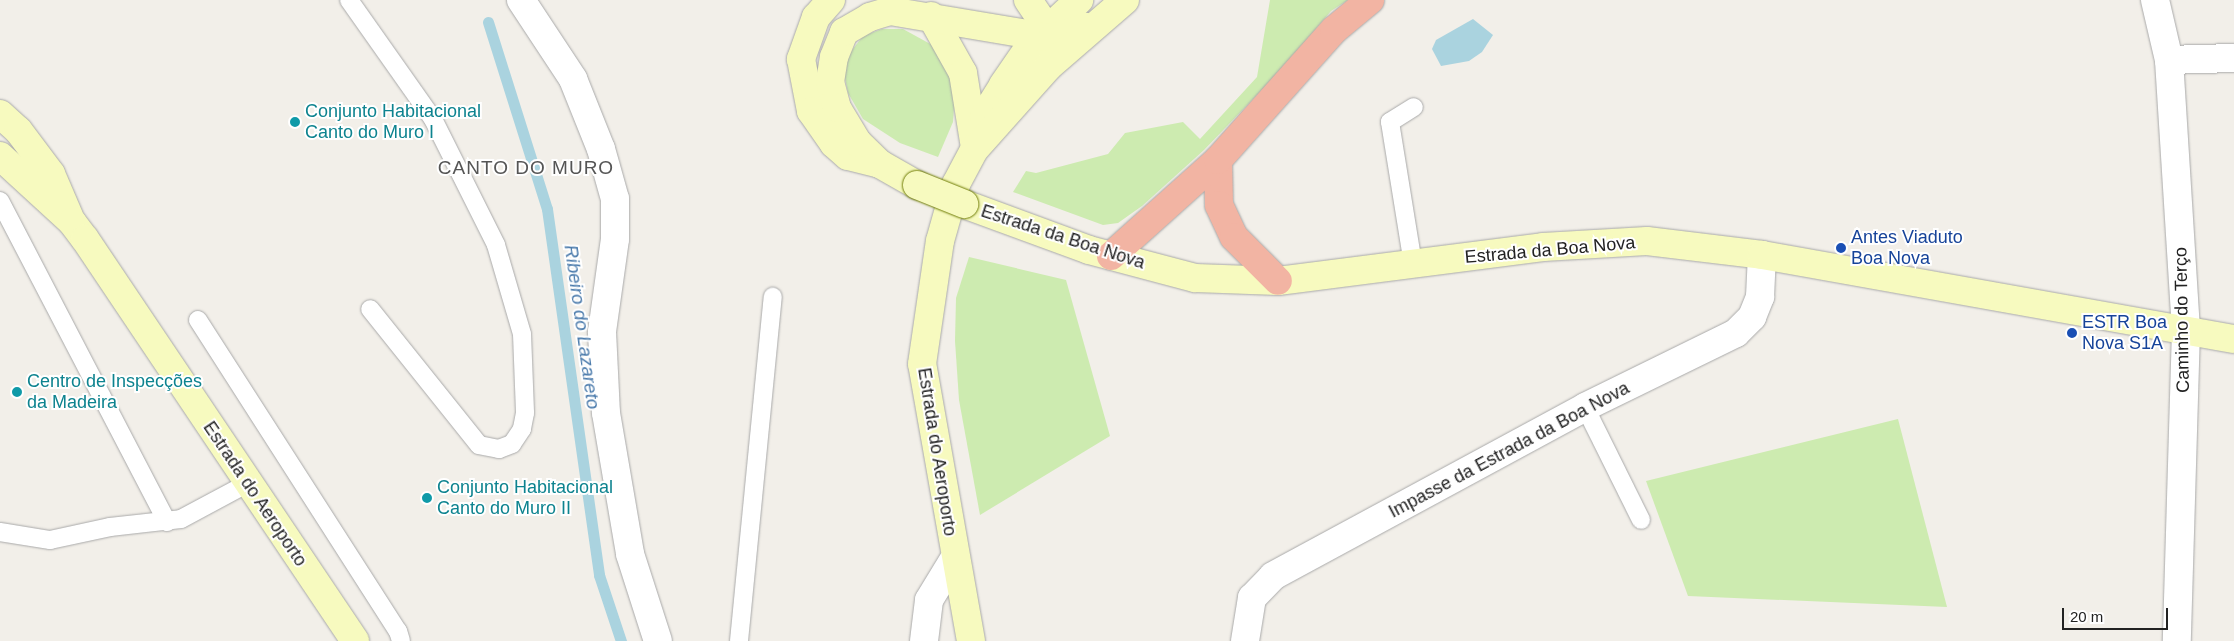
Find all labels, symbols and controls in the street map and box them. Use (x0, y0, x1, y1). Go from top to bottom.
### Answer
place label: Conjunto Habitacional Canto do Muro I (305, 101, 481, 144)
marker: Conjunto Habitacional Canto do Muro I (289, 116, 301, 128)
district label: CANTO DO MURO (436, 157, 616, 179)
street label: Estrada da Boa Nova (978, 200, 1148, 274)
place label: Antes Viaduto Boa Nova (1851, 227, 1963, 270)
street label: Estrada da Boa Nova (1464, 232, 1636, 268)
marker: Antes Viaduto Boa Nova (1835, 242, 1847, 254)
water label: Ribeiro do Lazareto (559, 243, 605, 411)
street label: Caminho do Terço (2170, 247, 2194, 393)
place label: ESTR Boa Nova S1A (2082, 312, 2167, 354)
marker: ESTR Boa Nova S1A (2066, 327, 2078, 339)
street label: Estrada do Aeroporto (913, 366, 961, 538)
place label: Centro de Inspecções da Madeira (27, 371, 202, 414)
street label: Impasse da Estrada da Boa Nova (1385, 377, 1633, 523)
marker: Centro de Inspecções da Madeira (11, 386, 23, 398)
street label: Estrada do Aeroporto (198, 417, 312, 571)
place label: Conjunto Habitacional Canto do Muro II (437, 477, 613, 520)
marker: Conjunto Habitacional Canto do Muro II (421, 492, 433, 504)
scale bar (2064, 598, 2170, 630)
text: 20 m (2070, 608, 2103, 625)

